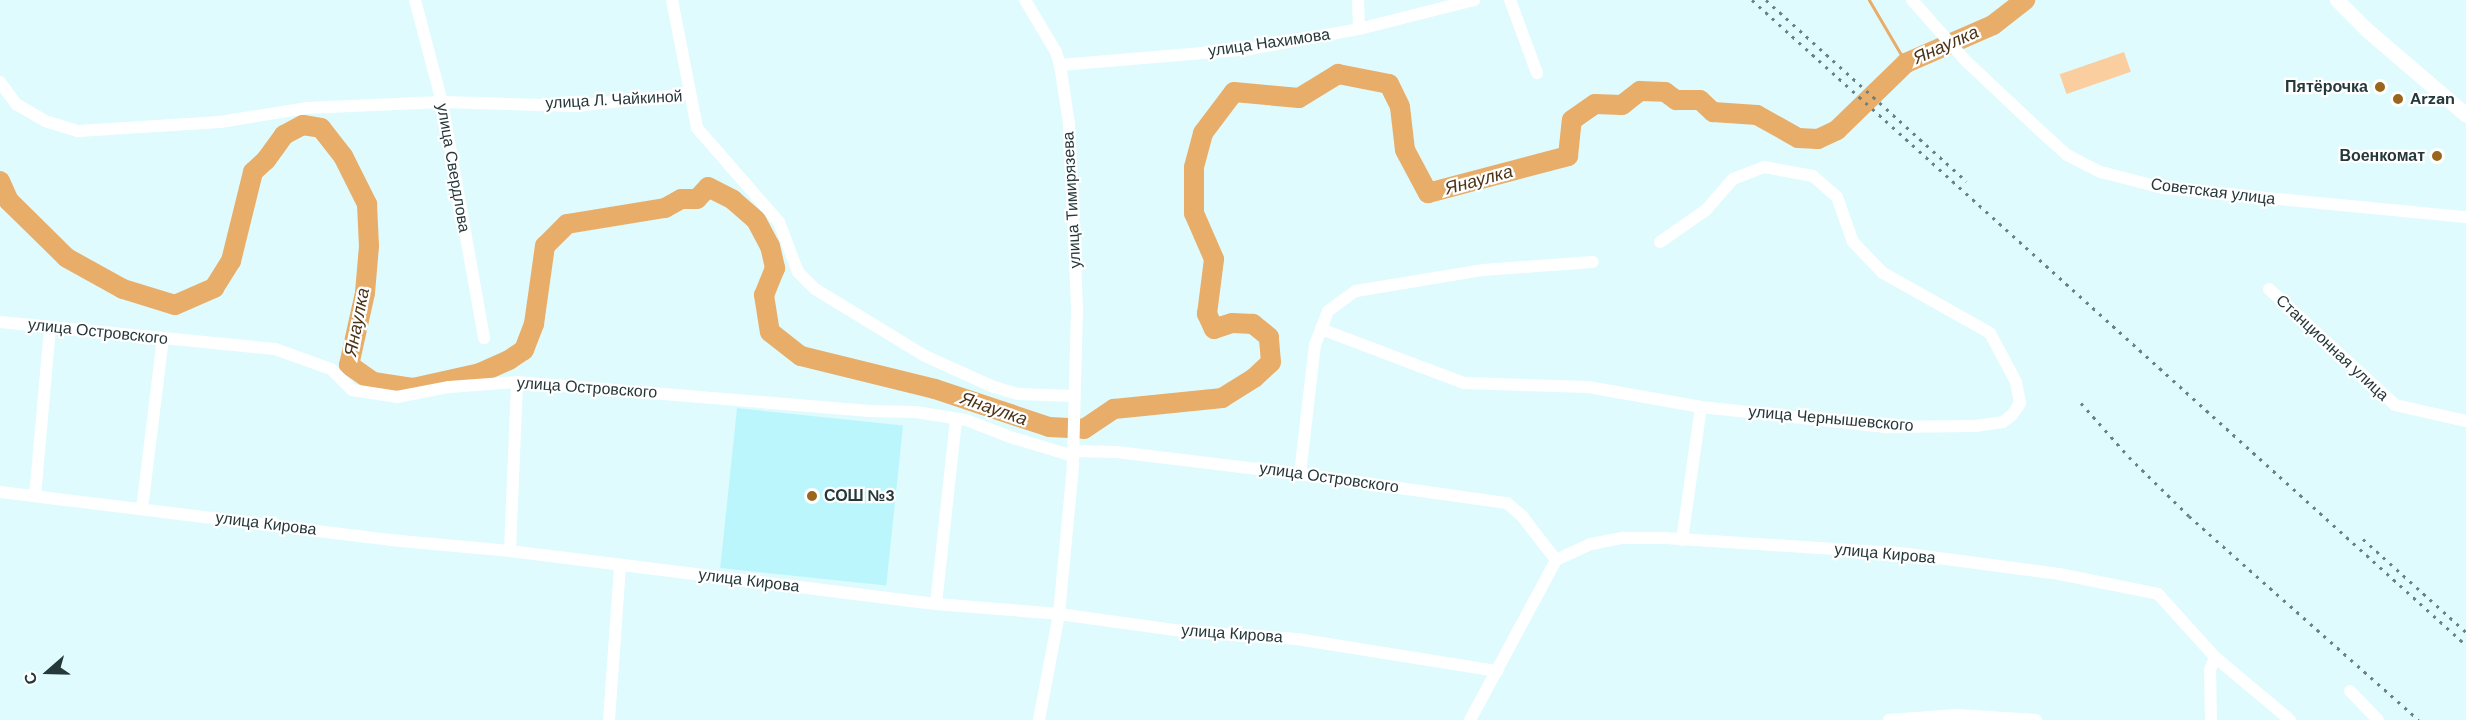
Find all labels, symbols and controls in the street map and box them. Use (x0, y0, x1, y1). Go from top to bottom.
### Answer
water label: Янаулка (1910, 21, 1982, 69)
street label: улица Нахимова (1207, 25, 1331, 61)
place label: Пятёрочка (2285, 77, 2368, 97)
marker: Пятёрочка (2373, 80, 2387, 94)
street label: улица Л. Чайкиной (545, 87, 683, 113)
place label: Arzan (2410, 89, 2455, 109)
marker: Arzan (2391, 92, 2405, 106)
street label: улица Свердлова (432, 102, 474, 234)
street label: улица Тимирязева (1059, 131, 1085, 269)
place label: Военкомат (2339, 146, 2425, 166)
marker: Военкомат (2430, 149, 2444, 163)
water label: Янаулка (1443, 161, 1515, 199)
street label: Советская улица (2150, 175, 2276, 209)
water label: Янаулка (340, 286, 374, 358)
street label: Станционная улица (2272, 291, 2392, 405)
street label: улица Островского (27, 315, 169, 349)
street label: улица Островского (516, 374, 658, 402)
water label: Янаулка (958, 388, 1030, 430)
street label: улица Чернышевского (1748, 402, 1914, 436)
street label: улица Островского (1258, 459, 1400, 497)
place label: СОШ №3 (824, 486, 895, 506)
marker: СОШ №3 (805, 489, 819, 503)
street label: улица Кирова (214, 508, 318, 540)
street label: улица Кирова (1834, 540, 1936, 568)
street label: улица Кирова (697, 565, 801, 597)
street label: улица Кирова (1181, 621, 1283, 647)
north arrow (18, 642, 78, 702)
text: С (19, 669, 42, 687)

